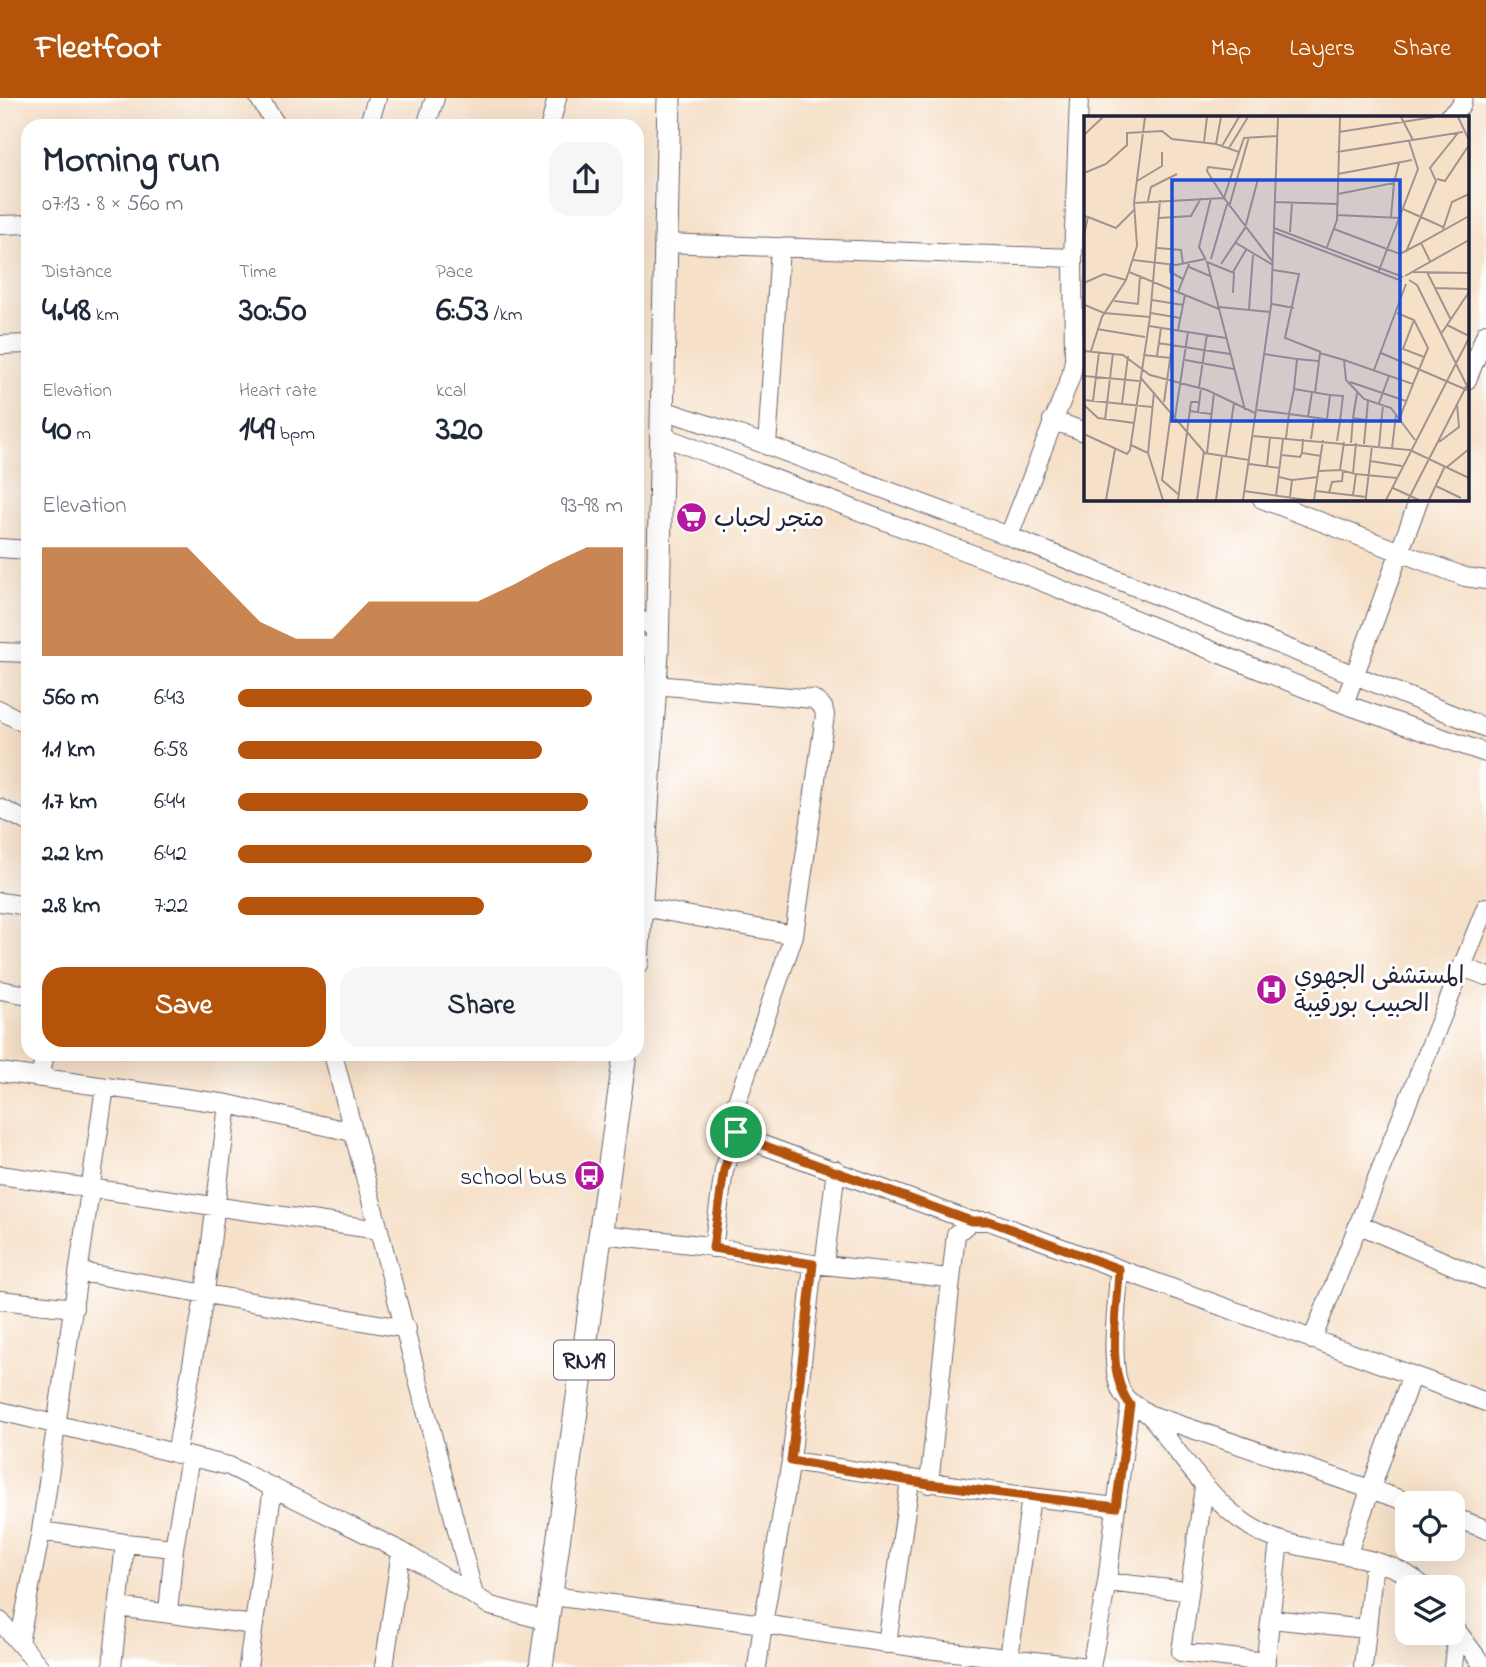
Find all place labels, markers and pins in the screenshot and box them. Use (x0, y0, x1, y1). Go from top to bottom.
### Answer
supermarket icon: متجر لحباب (674, 501, 708, 535)
place label: متجر لحباب (714, 503, 824, 538)
place label: المستشفى الجهوي الحبيب بورقيبة (1294, 960, 1464, 1023)
hospital icon: المستشفى الجهوي الحبيب بورقيبة (1254, 972, 1288, 1006)
pin (706, 1102, 766, 1162)
bus stop icon: school bus (573, 1159, 607, 1193)
place label: school bus (460, 1161, 567, 1196)

